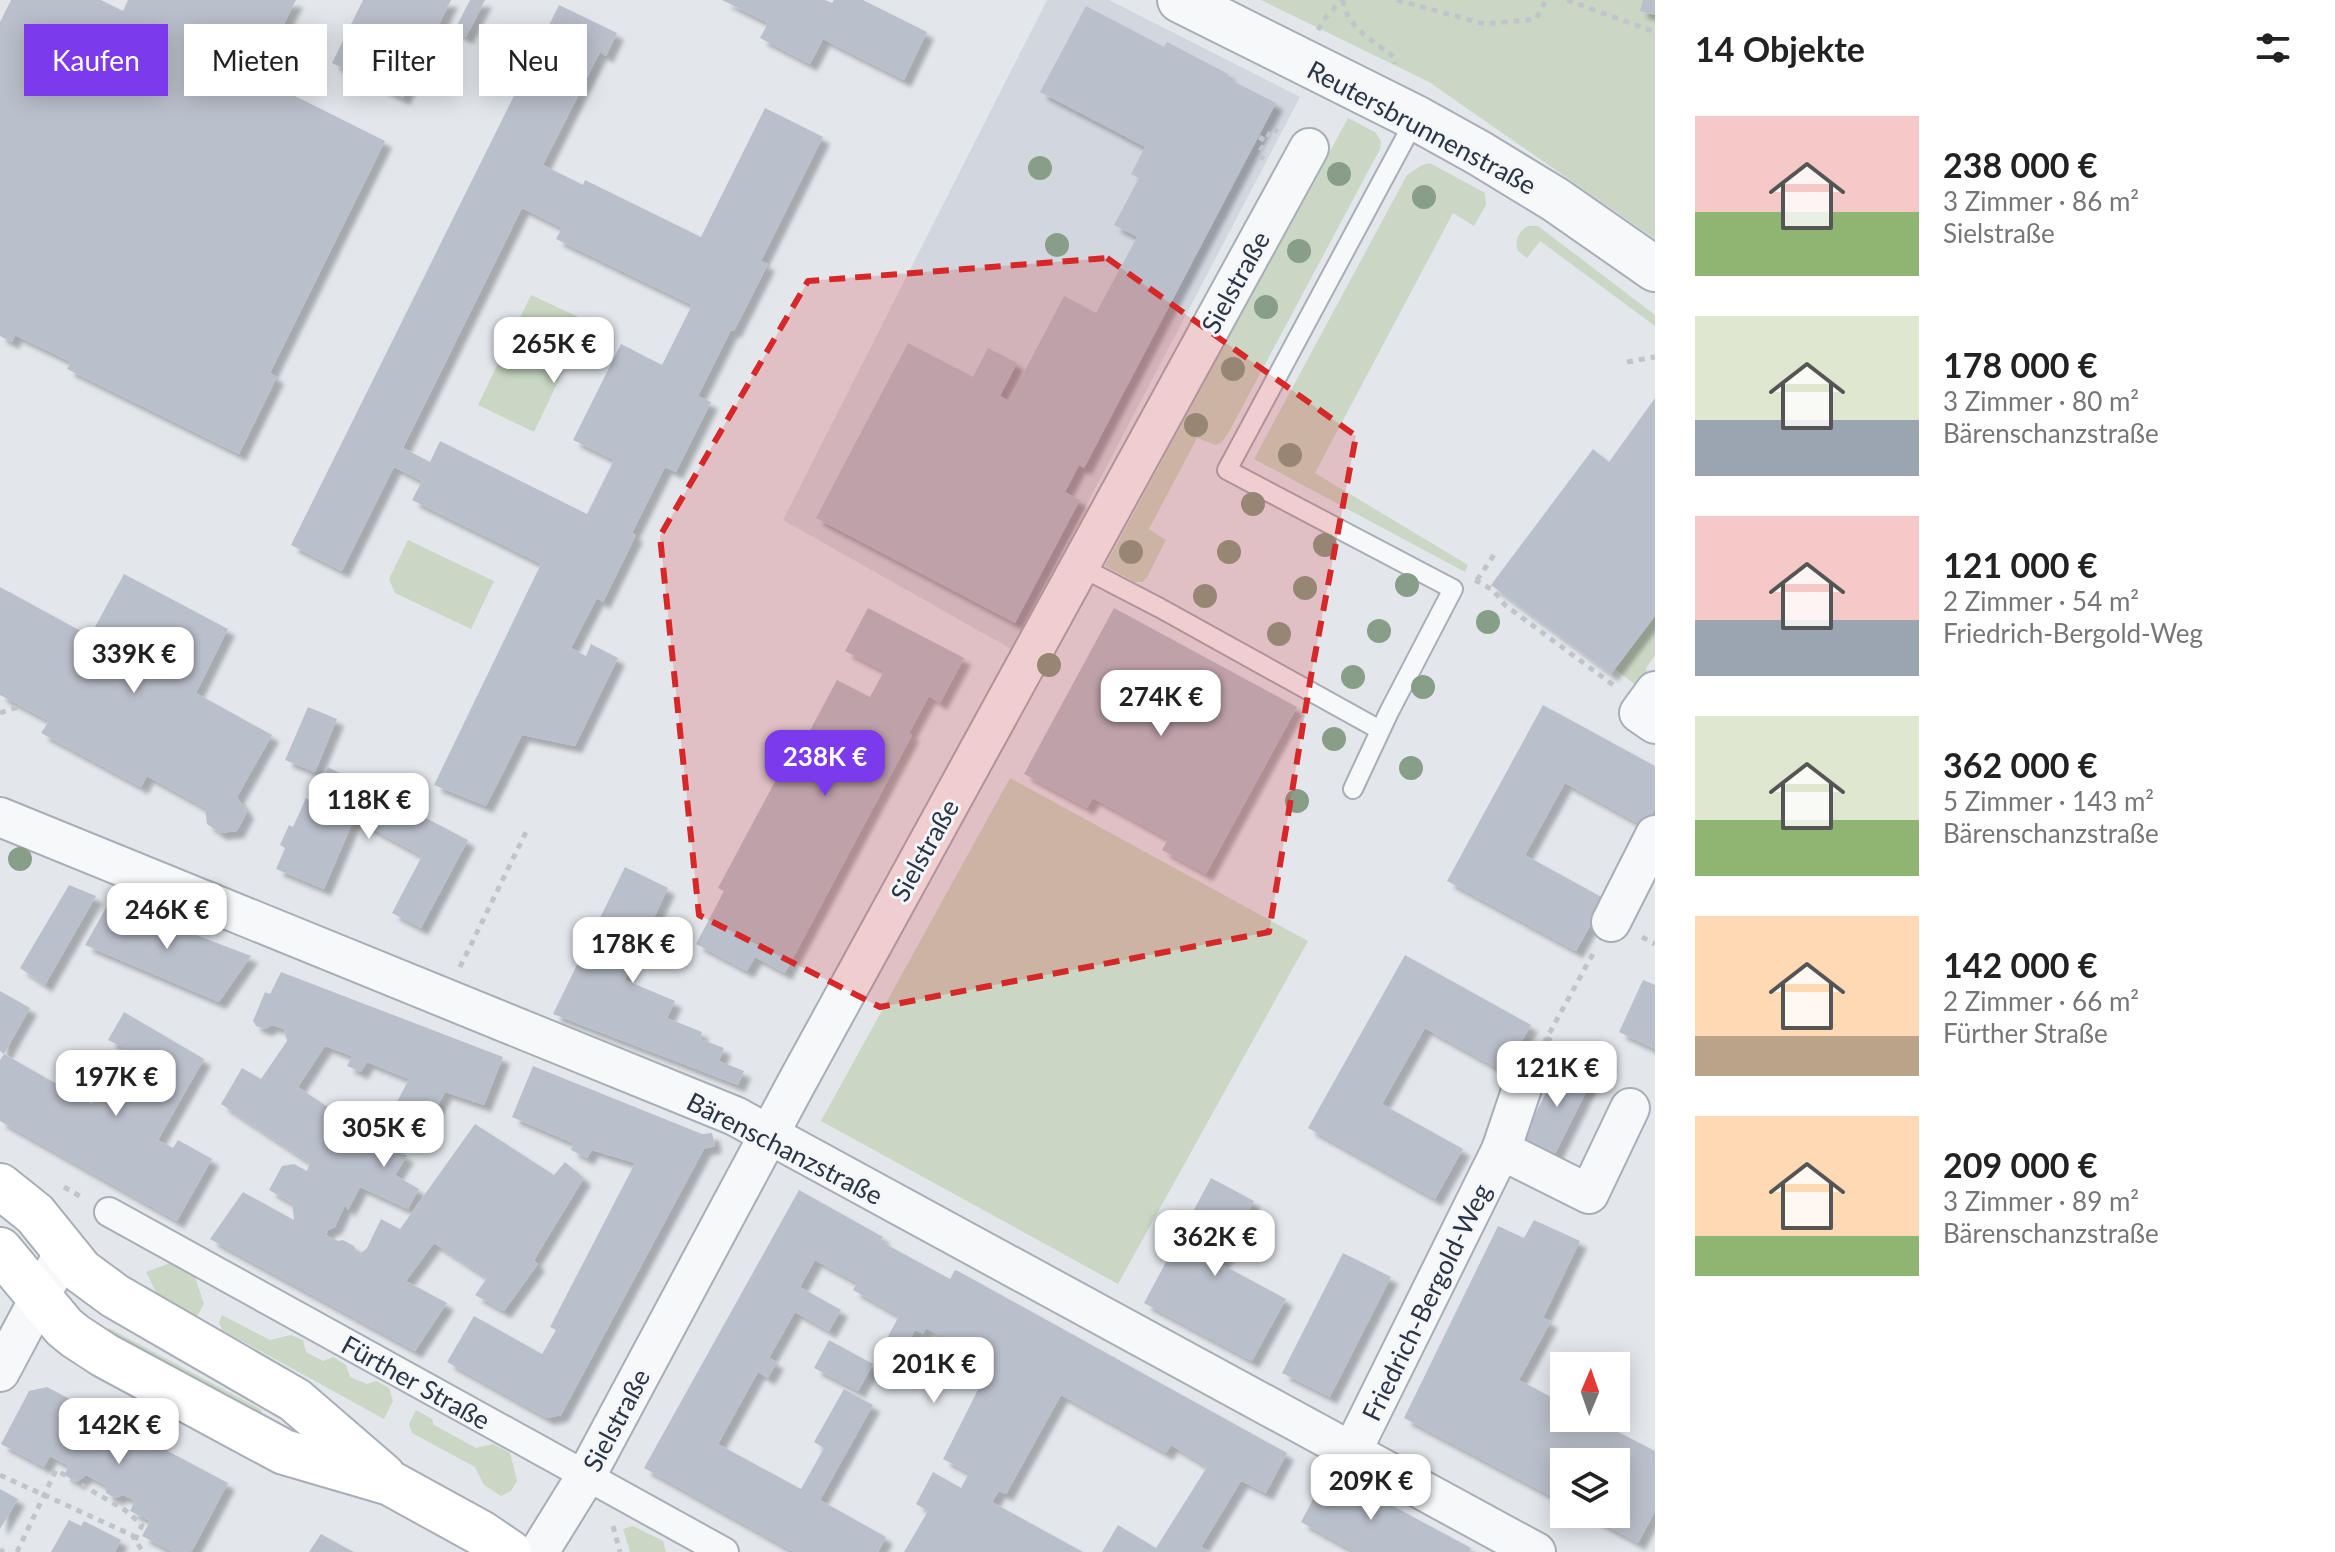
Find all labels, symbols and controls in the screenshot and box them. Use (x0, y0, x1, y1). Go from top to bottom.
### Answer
chip: Kaufen (24, 24, 168, 96)
chip: Mieten (184, 24, 327, 96)
chip: Filter (343, 24, 463, 96)
chip: Neu (479, 24, 587, 96)
icon: filters (2251, 26, 2295, 70)
text: 14 Objekte (1695, 28, 1865, 69)
street label: Reutersbrunnenstraße (1302, 53, 1542, 201)
text: 238 000 € (1943, 144, 2098, 185)
icon: home (1759, 148, 1855, 244)
text: 3 Zimmer · 86 m² (1943, 185, 2139, 217)
text: Sielstraße (1943, 217, 2055, 249)
street label: Sielstraße (1194, 225, 1276, 339)
pin: 265K € (489, 317, 619, 385)
text: 265K € (512, 327, 596, 359)
text: 178 000 € (1943, 344, 2098, 385)
icon: home (1759, 348, 1855, 444)
text: 3 Zimmer · 80 m² (1943, 385, 2139, 417)
text: Bärenschanzstraße (1943, 417, 2159, 449)
text: 121 000 € (1943, 544, 2098, 585)
icon: home (1759, 548, 1855, 644)
text: 2 Zimmer · 54 m² (1943, 585, 2139, 617)
text: Friedrich-Bergold-Weg (1943, 617, 2203, 649)
pin: 339K € (69, 627, 199, 695)
text: 339K € (92, 637, 176, 669)
pin: 274K € (1096, 670, 1226, 738)
text: 274K € (1119, 680, 1203, 712)
pin: 238K € (760, 730, 890, 798)
text: 238K € (783, 740, 867, 772)
text: 362 000 € (1943, 744, 2098, 785)
icon: home (1759, 748, 1855, 844)
pin: 118K € (304, 773, 434, 841)
text: 118K € (327, 783, 411, 815)
text: 5 Zimmer · 143 m² (1943, 785, 2154, 817)
street label: Sielstraße (883, 793, 965, 907)
text: Bärenschanzstraße (1943, 817, 2159, 849)
pin: 246K € (102, 883, 232, 951)
text: 246K € (125, 893, 209, 925)
pin: 178K € (568, 917, 698, 985)
text: 178K € (591, 927, 675, 959)
text: 142 000 € (1943, 944, 2098, 985)
icon: home (1759, 948, 1855, 1044)
text: 2 Zimmer · 66 m² (1943, 985, 2139, 1017)
text: Fürther Straße (1943, 1017, 2108, 1049)
pin: 121K € (1492, 1041, 1622, 1109)
pin: 197K € (51, 1050, 181, 1118)
text: 121K € (1515, 1051, 1599, 1083)
text: 197K € (74, 1060, 158, 1092)
street label: Bärenschanzstraße (682, 1085, 888, 1211)
pin: 305K € (319, 1101, 449, 1169)
text: 305K € (342, 1111, 426, 1143)
text: 209 000 € (1943, 1144, 2098, 1185)
icon: home (1759, 1148, 1855, 1244)
street label: Friedrich-Bergold-Weg (1355, 1178, 1497, 1426)
text: 3 Zimmer · 89 m² (1943, 1185, 2139, 1217)
pin: 362K € (1150, 1210, 1280, 1278)
text: Bärenschanzstraße (1943, 1217, 2159, 1249)
text: 362K € (1173, 1220, 1257, 1252)
street label: Fürther Straße (336, 1328, 496, 1436)
pin: 201K € (869, 1337, 999, 1405)
text: 201K € (892, 1347, 976, 1379)
north arrow (1550, 1352, 1630, 1432)
map controls (1550, 1352, 1630, 1528)
street label: Sielstraße (576, 1363, 656, 1477)
pin: 142K € (54, 1398, 184, 1466)
text: 142K € (77, 1408, 161, 1440)
button: layers (1550, 1448, 1630, 1528)
pin: 209K € (1306, 1454, 1436, 1522)
text: 209K € (1329, 1464, 1413, 1496)

